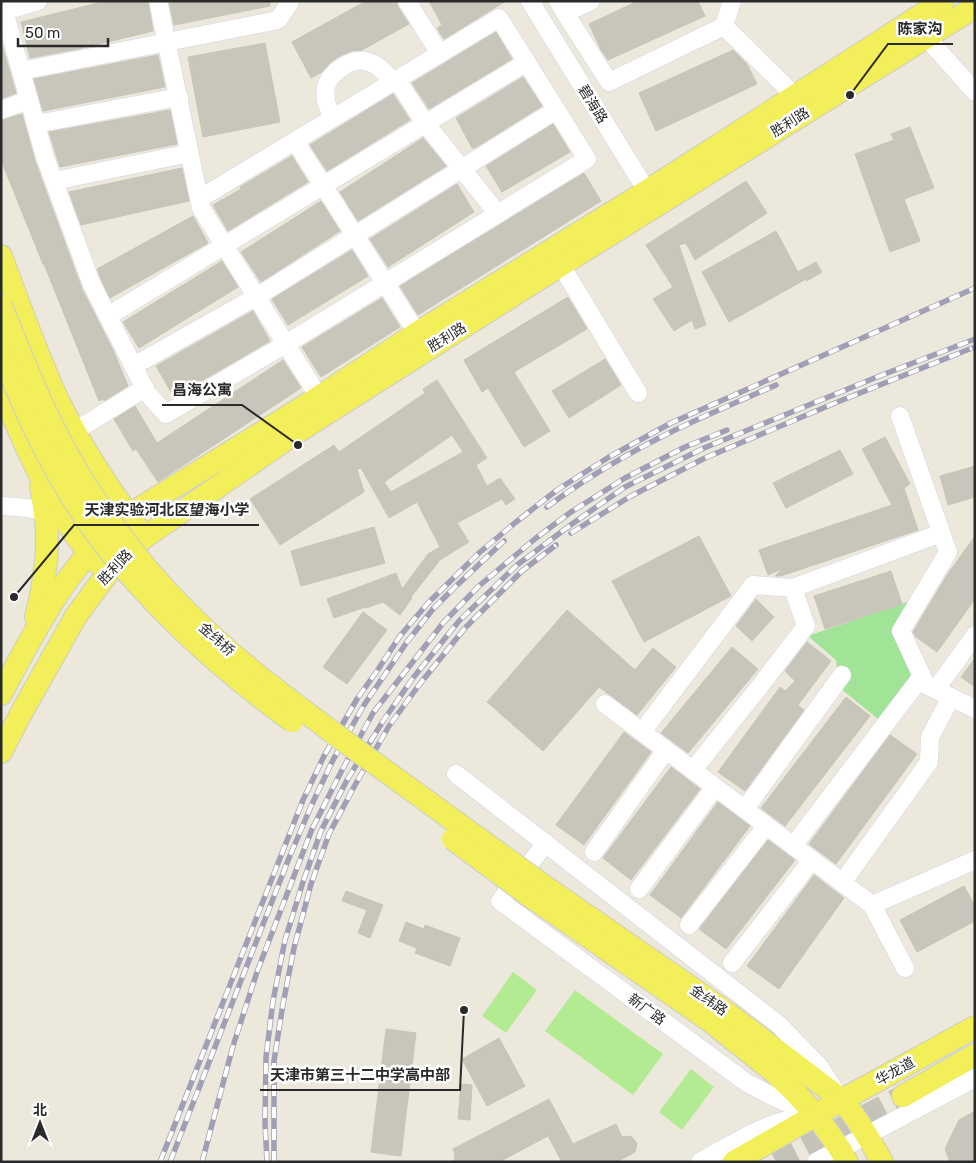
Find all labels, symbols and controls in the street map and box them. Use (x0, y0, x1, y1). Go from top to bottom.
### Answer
callout: 陈家沟 (888, 14, 953, 44)
scale bar (18, 15, 108, 47)
text: 陈家沟 (897, 20, 943, 38)
text: 50 m (25, 24, 60, 42)
street label: 碧海路 (574, 82, 611, 127)
street label: 胜利路 (768, 104, 813, 141)
street label: 胜利路 (425, 319, 470, 356)
callout: 昌海公寓 (162, 375, 242, 405)
text: 昌海公寓 (172, 381, 232, 399)
callout: 天津实验河北区望海小学 (74, 495, 259, 525)
text: 天津实验河北区望海小学 (84, 501, 250, 519)
street label: 胜利路 (95, 546, 136, 588)
street label: 金纬桥 (195, 619, 238, 660)
street label: 金纬路 (687, 981, 731, 1019)
street label: 新广路 (625, 990, 669, 1029)
street label: 华龙道 (873, 1054, 918, 1089)
callout: 天津市第三十二中学高中部 (260, 1060, 460, 1090)
text: 天津市第三十二中学高中部 (270, 1066, 450, 1084)
north arrow (15, 1098, 65, 1148)
text: 北 (33, 1102, 47, 1119)

